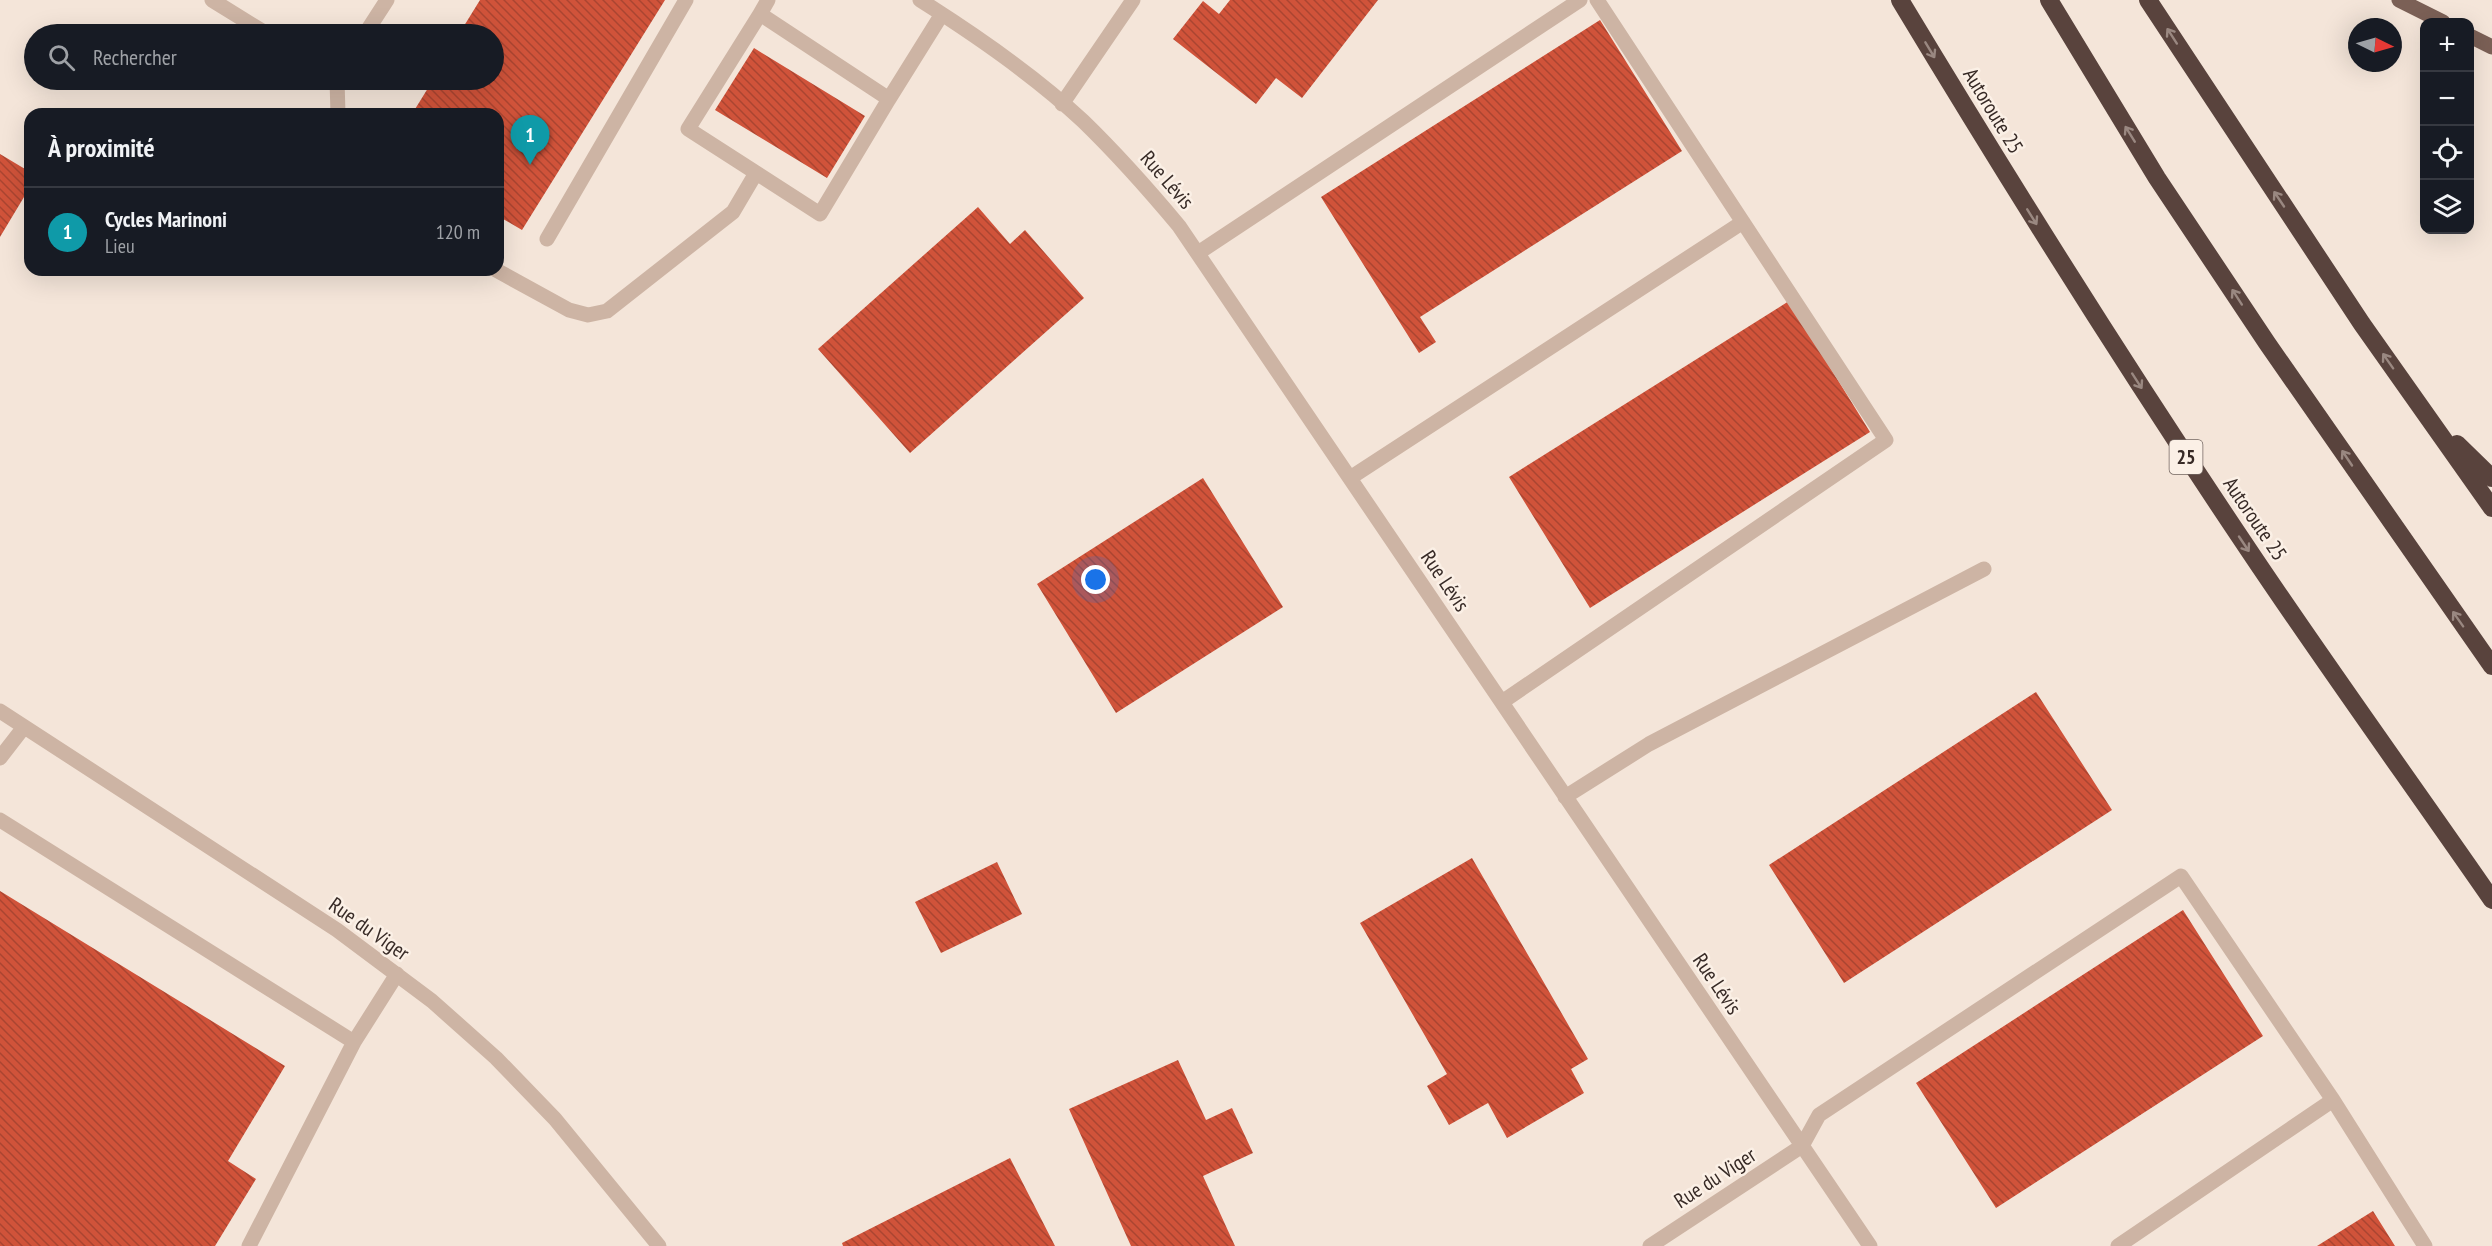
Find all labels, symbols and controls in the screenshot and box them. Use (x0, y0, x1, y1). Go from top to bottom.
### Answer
north arrow (2348, 18, 2402, 72)
map controls (2420, 18, 2474, 234)
button: + (2420, 18, 2474, 72)
search box (24, 24, 504, 90)
one-way arrow (2166, 28, 2178, 45)
icon: search (45, 41, 78, 74)
one-way arrow (1925, 41, 1937, 58)
text: Rechercher (93, 43, 177, 71)
street label: Autoroute 25 (1957, 63, 2030, 159)
button: − (2420, 72, 2474, 126)
pin: 1 (510, 116, 550, 165)
button: locate (2420, 126, 2474, 180)
one-way arrow (2124, 127, 2136, 143)
text: À proximité (48, 131, 155, 164)
street label: Rue Lévis (1135, 145, 1200, 214)
button: layers (2420, 180, 2474, 234)
one-way arrow (2273, 191, 2285, 208)
text: Cycles Marinoni (105, 205, 227, 233)
one-way arrow (2026, 208, 2038, 225)
text: 1 (63, 219, 72, 245)
text: 120 m (436, 219, 480, 245)
text: Lieu (105, 233, 135, 259)
one-way arrow (2231, 290, 2243, 306)
one-way arrow (2382, 353, 2394, 369)
one-way arrow (2131, 372, 2143, 389)
road number: 25 (2170, 440, 2202, 474)
one-way arrow (2341, 451, 2353, 467)
street label: Autoroute 25 (2218, 472, 2293, 566)
one-way arrow (2238, 535, 2251, 552)
street label: Rue Lévis (1415, 545, 1476, 617)
your location (1081, 565, 1110, 594)
one-way arrow (2452, 611, 2464, 627)
street label: Rue du Viger (324, 891, 415, 966)
street label: Rue Lévis (1687, 948, 1748, 1020)
street label: Rue du Viger (1669, 1141, 1761, 1214)

